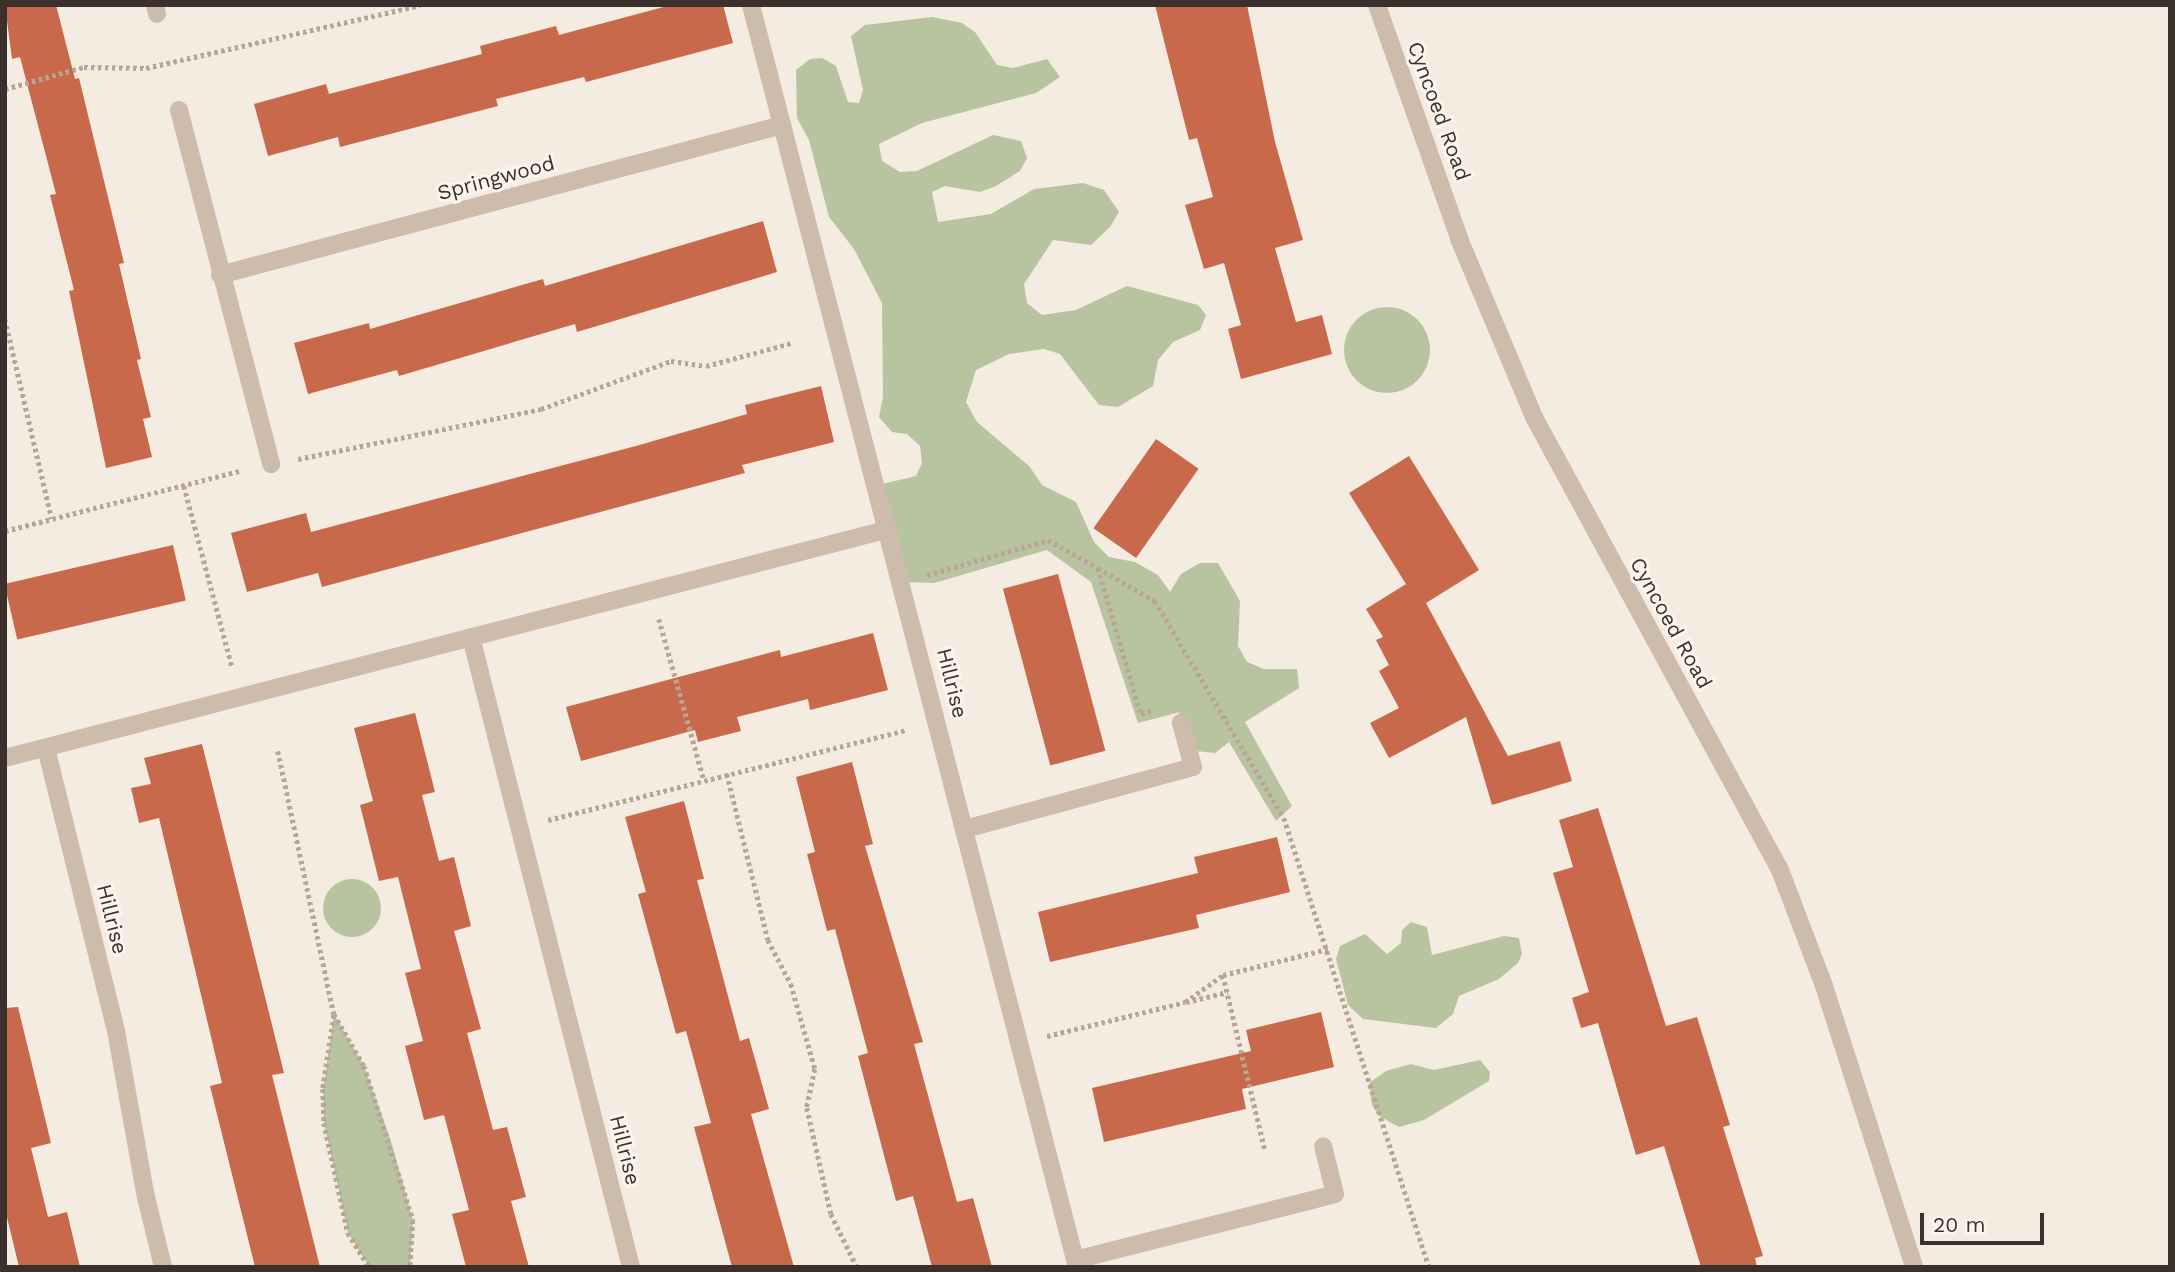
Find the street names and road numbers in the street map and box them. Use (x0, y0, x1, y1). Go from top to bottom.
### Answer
street label: Cyncoed Road (1402, 38, 1476, 184)
street label: Springwood (435, 150, 557, 206)
street label: Cyncoed Road (1625, 553, 1717, 693)
street label: Hillrise (931, 645, 973, 721)
street label: Hillrise (91, 881, 133, 957)
street label: Hillrise (604, 1112, 646, 1188)

